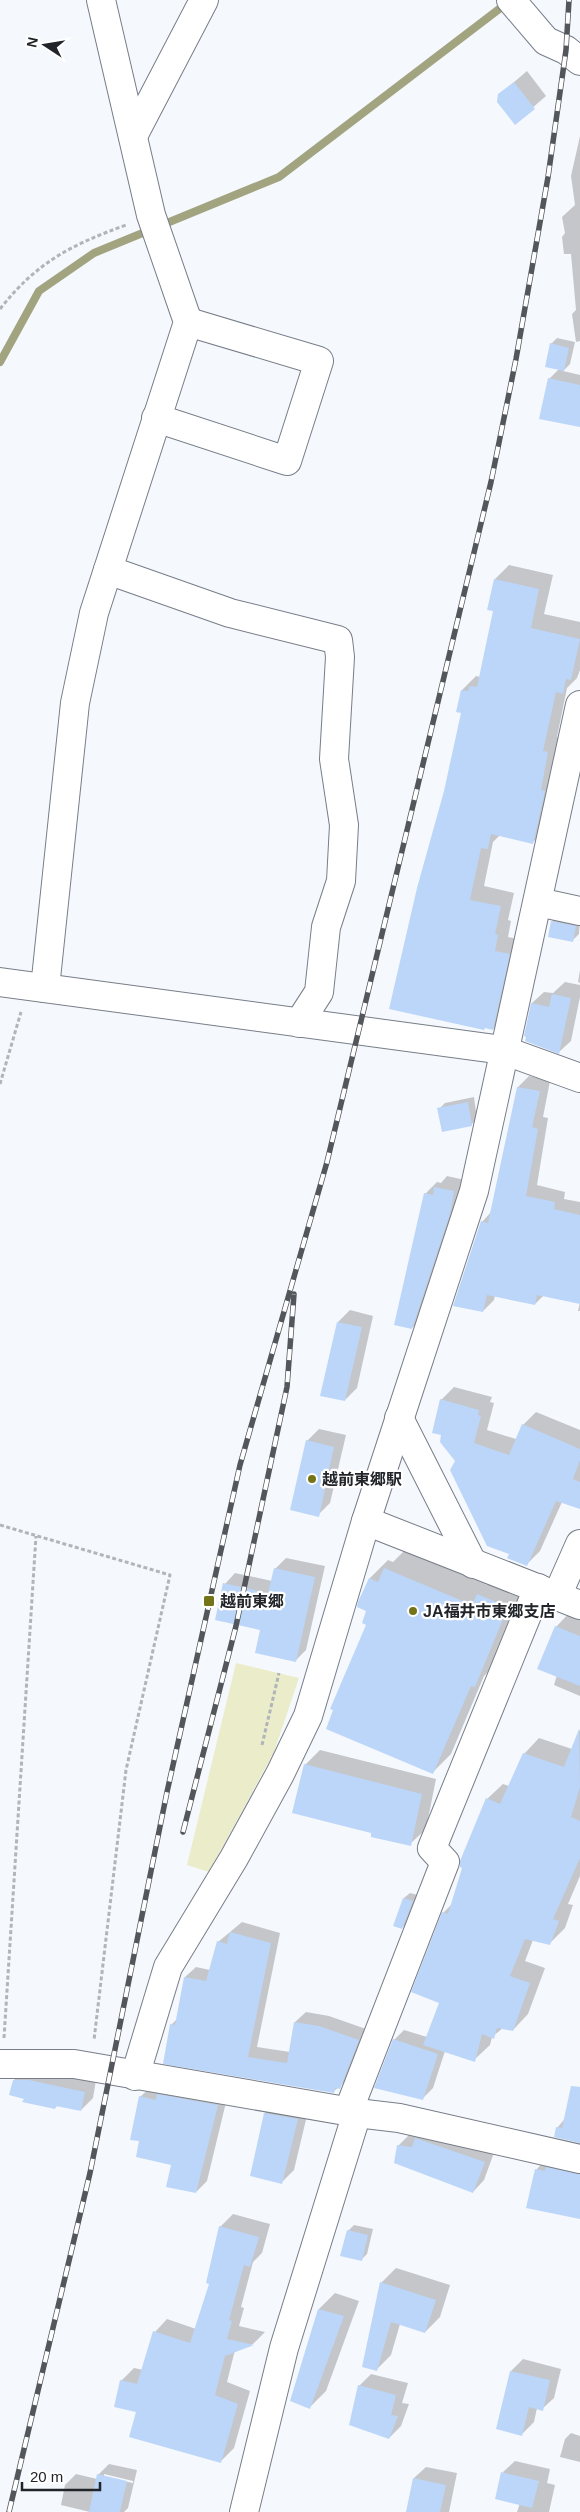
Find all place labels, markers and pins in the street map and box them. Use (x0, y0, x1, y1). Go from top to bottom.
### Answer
place label: 越前東郷駅 (322, 1470, 402, 1488)
marker: 越前東郷駅 (306, 1473, 318, 1485)
place label: 越前東郷 (220, 1592, 284, 1610)
marker: 越前東郷 (202, 1594, 216, 1608)
place label: JA福井市東郷支店 (423, 1602, 555, 1620)
marker: JA福井市東郷支店 (407, 1605, 419, 1617)

